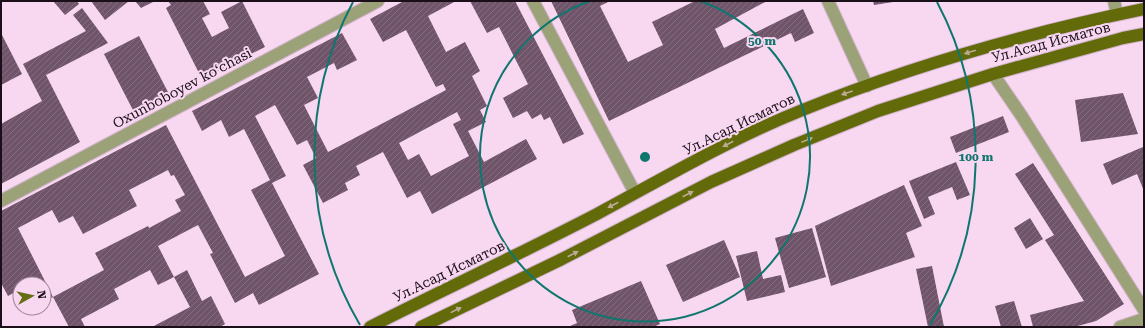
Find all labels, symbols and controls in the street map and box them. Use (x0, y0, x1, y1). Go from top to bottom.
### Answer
street label: Ул.Асад Исматов (990, 18, 1112, 66)
text: 50 m (748, 34, 776, 48)
street label: Oxunboboyev koʻchasi (110, 44, 255, 131)
one-way arrow (964, 49, 976, 55)
street label: Ул.Асад Исматов (681, 90, 797, 158)
one-way arrow (841, 90, 853, 96)
one-way arrow (801, 137, 813, 143)
one-way arrow (722, 141, 734, 147)
centre of rings (638, 150, 652, 164)
text: 100 m (959, 150, 994, 164)
one-way arrow (683, 191, 694, 197)
one-way arrow (607, 202, 619, 208)
street label: Ул.Асад Исматов (391, 237, 507, 305)
one-way arrow (567, 250, 579, 257)
north arrow (12, 276, 52, 316)
text: N (34, 290, 49, 300)
one-way arrow (450, 307, 461, 313)

